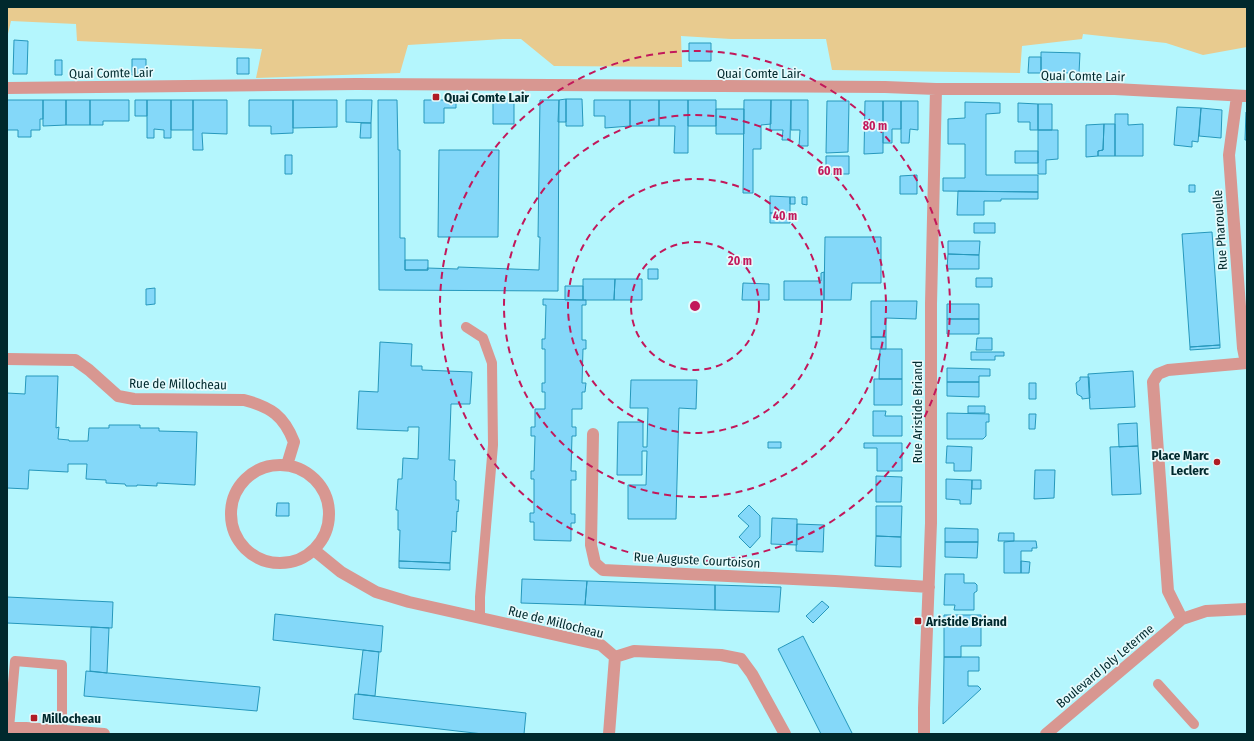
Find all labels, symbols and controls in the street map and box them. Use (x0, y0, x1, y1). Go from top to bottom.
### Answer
street label: Quai Comte Lair (69, 65, 154, 81)
street label: Quai Comte Lair (717, 66, 802, 81)
street label: Quai Comte Lair (1041, 68, 1126, 84)
place label: Quai Comte Lair (444, 90, 529, 105)
marker: Quai Comte Lair (431, 92, 441, 102)
text: 80 m (863, 119, 887, 133)
text: 60 m (818, 164, 842, 178)
street label: Rue Pharouelle (1210, 189, 1230, 271)
text: 40 m (773, 209, 797, 223)
text: 20 m (727, 254, 752, 268)
centre of rings (688, 299, 702, 313)
street label: Rue Aristide Briand (910, 361, 925, 463)
street label: Rue de Millocheau (129, 376, 227, 392)
place label: Place Marc Leclerc (1152, 448, 1209, 478)
marker: Place Marc Leclerc (1212, 457, 1222, 467)
street label: Rue Auguste Courtoison (633, 549, 761, 571)
street label: Rue de Millocheau (507, 603, 605, 641)
place label: Aristide Briand (925, 614, 1007, 629)
marker: Aristide Briand (913, 616, 923, 626)
street label: Boulevard Joly Leterme (1053, 621, 1157, 711)
place label: Millocheau (42, 711, 101, 726)
marker: Millocheau (29, 713, 39, 723)

